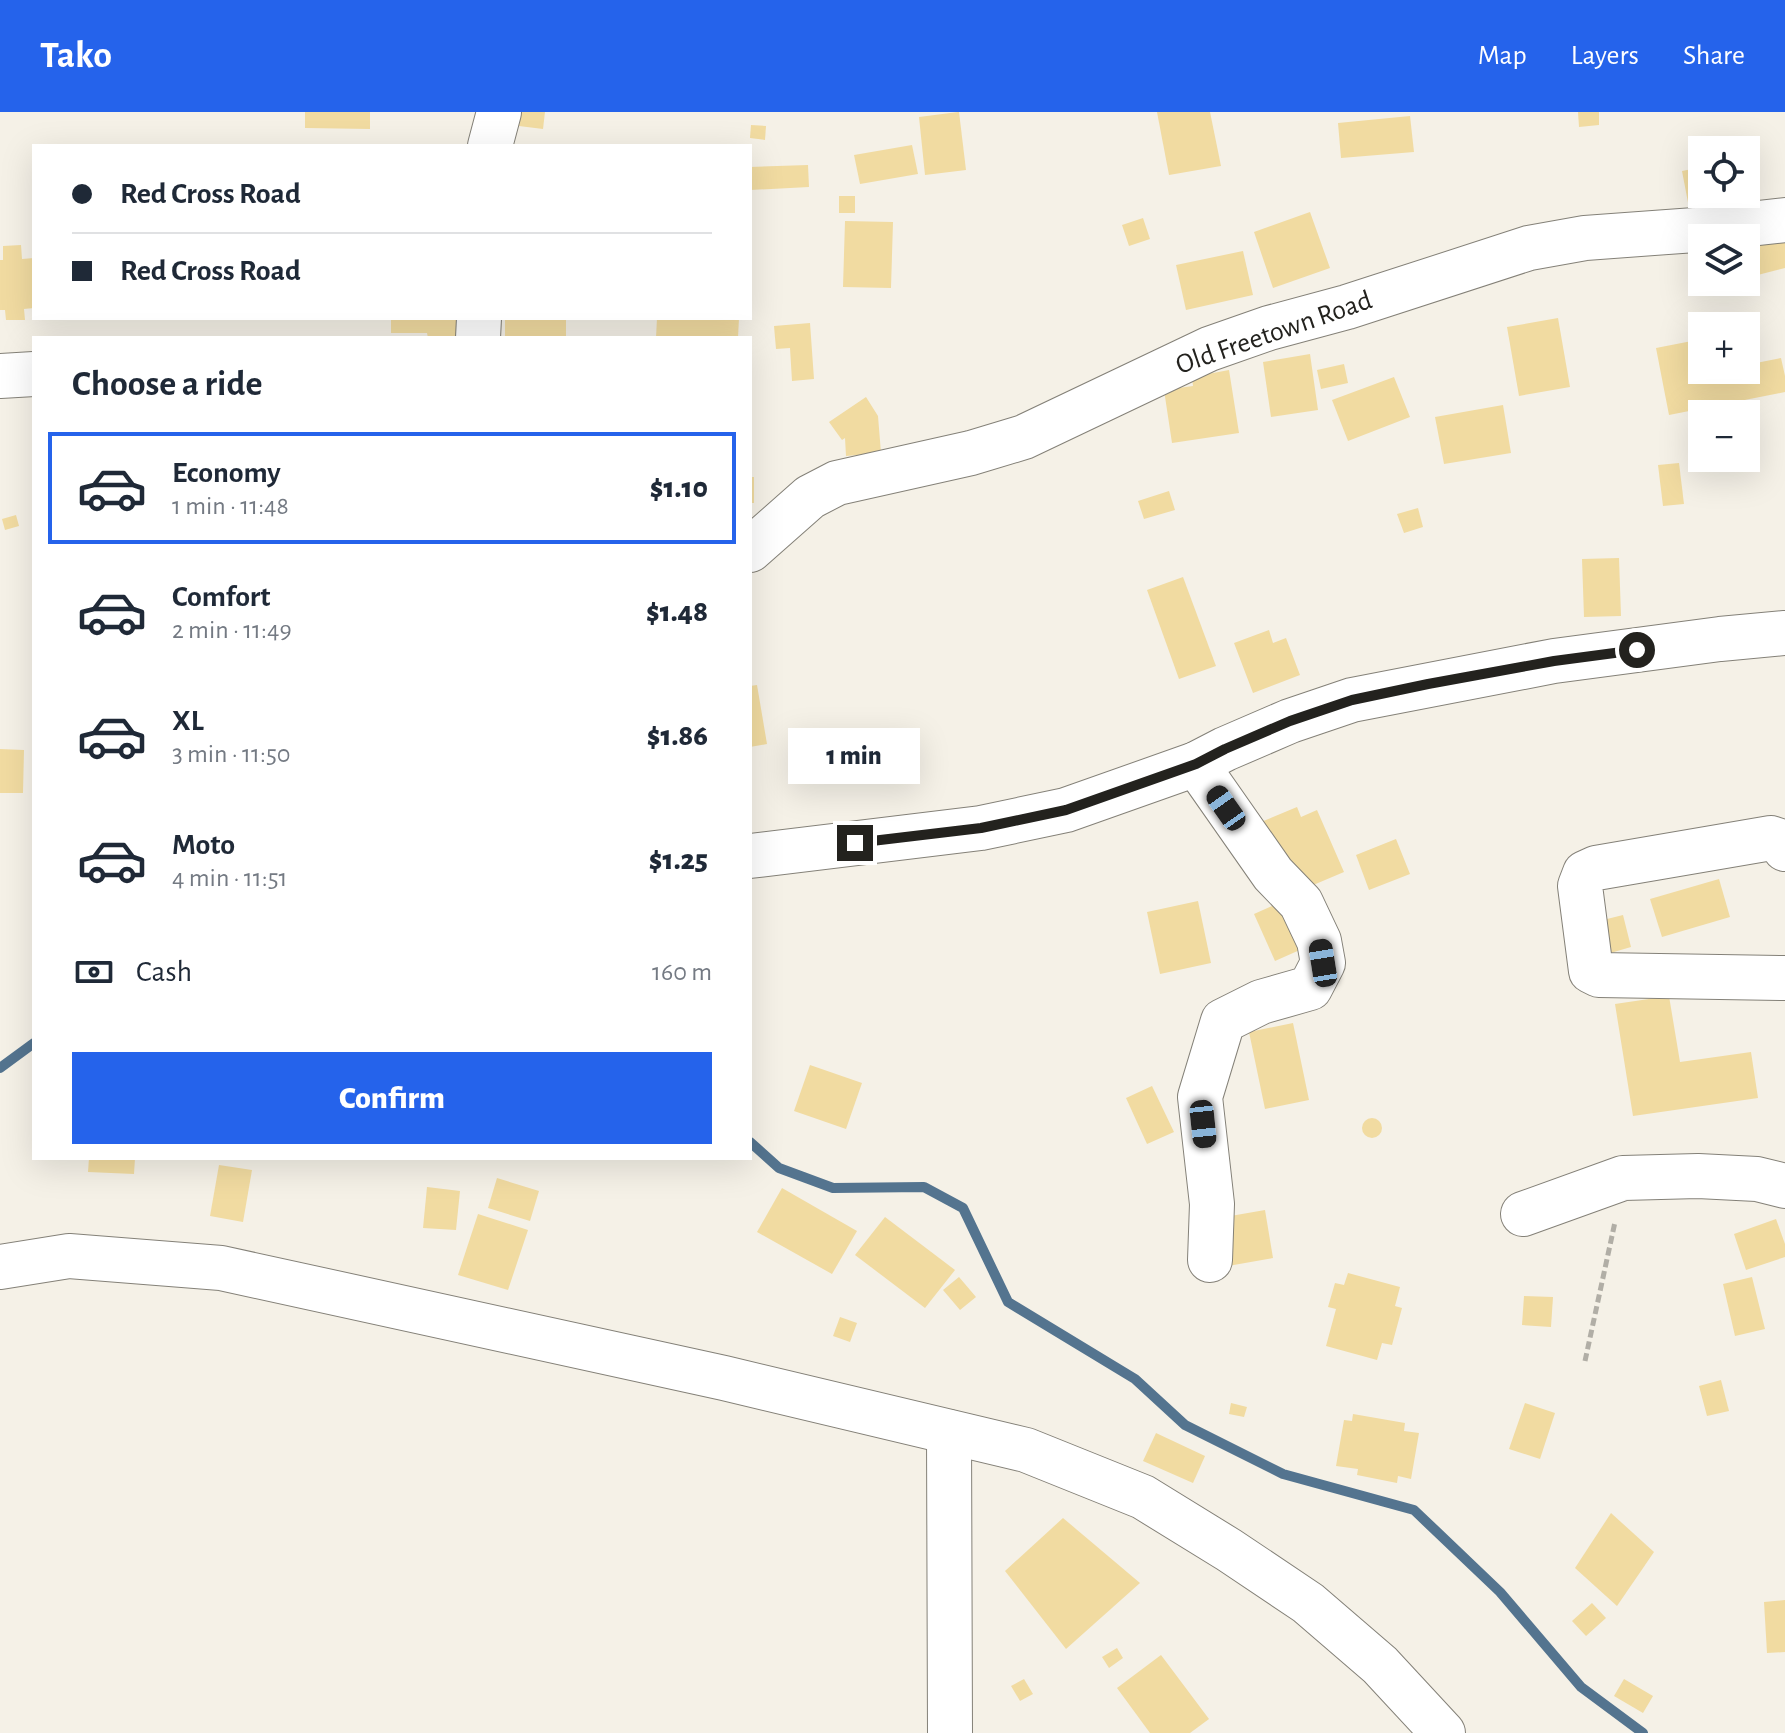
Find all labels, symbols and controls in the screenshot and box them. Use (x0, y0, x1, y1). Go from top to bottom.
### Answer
text: Tako (40, 37, 112, 75)
text: Map (1478, 42, 1527, 70)
text: Layers (1571, 42, 1639, 70)
text: Share (1683, 42, 1745, 70)
map controls (1688, 136, 1760, 472)
button: locate (1688, 136, 1760, 208)
text: Red Cross Road (120, 179, 301, 209)
button: layers (1688, 224, 1760, 296)
text: Red Cross Road (120, 256, 301, 286)
street label: Old Freetown Road (1172, 286, 1376, 380)
button: + (1688, 312, 1760, 384)
text: Choose a ride (72, 366, 262, 402)
button: − (1688, 400, 1760, 472)
icon: car (76, 452, 148, 524)
text: Economy (172, 458, 281, 488)
text: $1.10 (650, 473, 708, 503)
text: 1 min · 11:48 (172, 493, 289, 519)
icon: car (76, 576, 148, 648)
text: Comfort (172, 582, 271, 612)
text: $1.48 (646, 597, 708, 627)
text: 2 min · 11:49 (172, 617, 292, 643)
route start (1619, 632, 1655, 668)
icon: car (76, 700, 148, 772)
text: XL (172, 706, 204, 736)
text: $1.86 (647, 721, 708, 751)
callout: 1 min (789, 727, 921, 783)
text: 3 min · 11:50 (172, 741, 290, 767)
text: 1 min (826, 743, 882, 769)
car (1202, 781, 1250, 835)
icon: car (76, 824, 148, 896)
route end (837, 825, 873, 861)
text: Moto (172, 830, 235, 860)
text: $1.25 (649, 845, 708, 875)
text: 4 min · 11:51 (172, 865, 288, 891)
car (1307, 937, 1339, 989)
icon: cash (72, 950, 116, 994)
text: Cash (136, 957, 192, 987)
text: 160 m (652, 959, 712, 985)
button: Confirm (72, 1052, 712, 1144)
car (1189, 1099, 1217, 1149)

